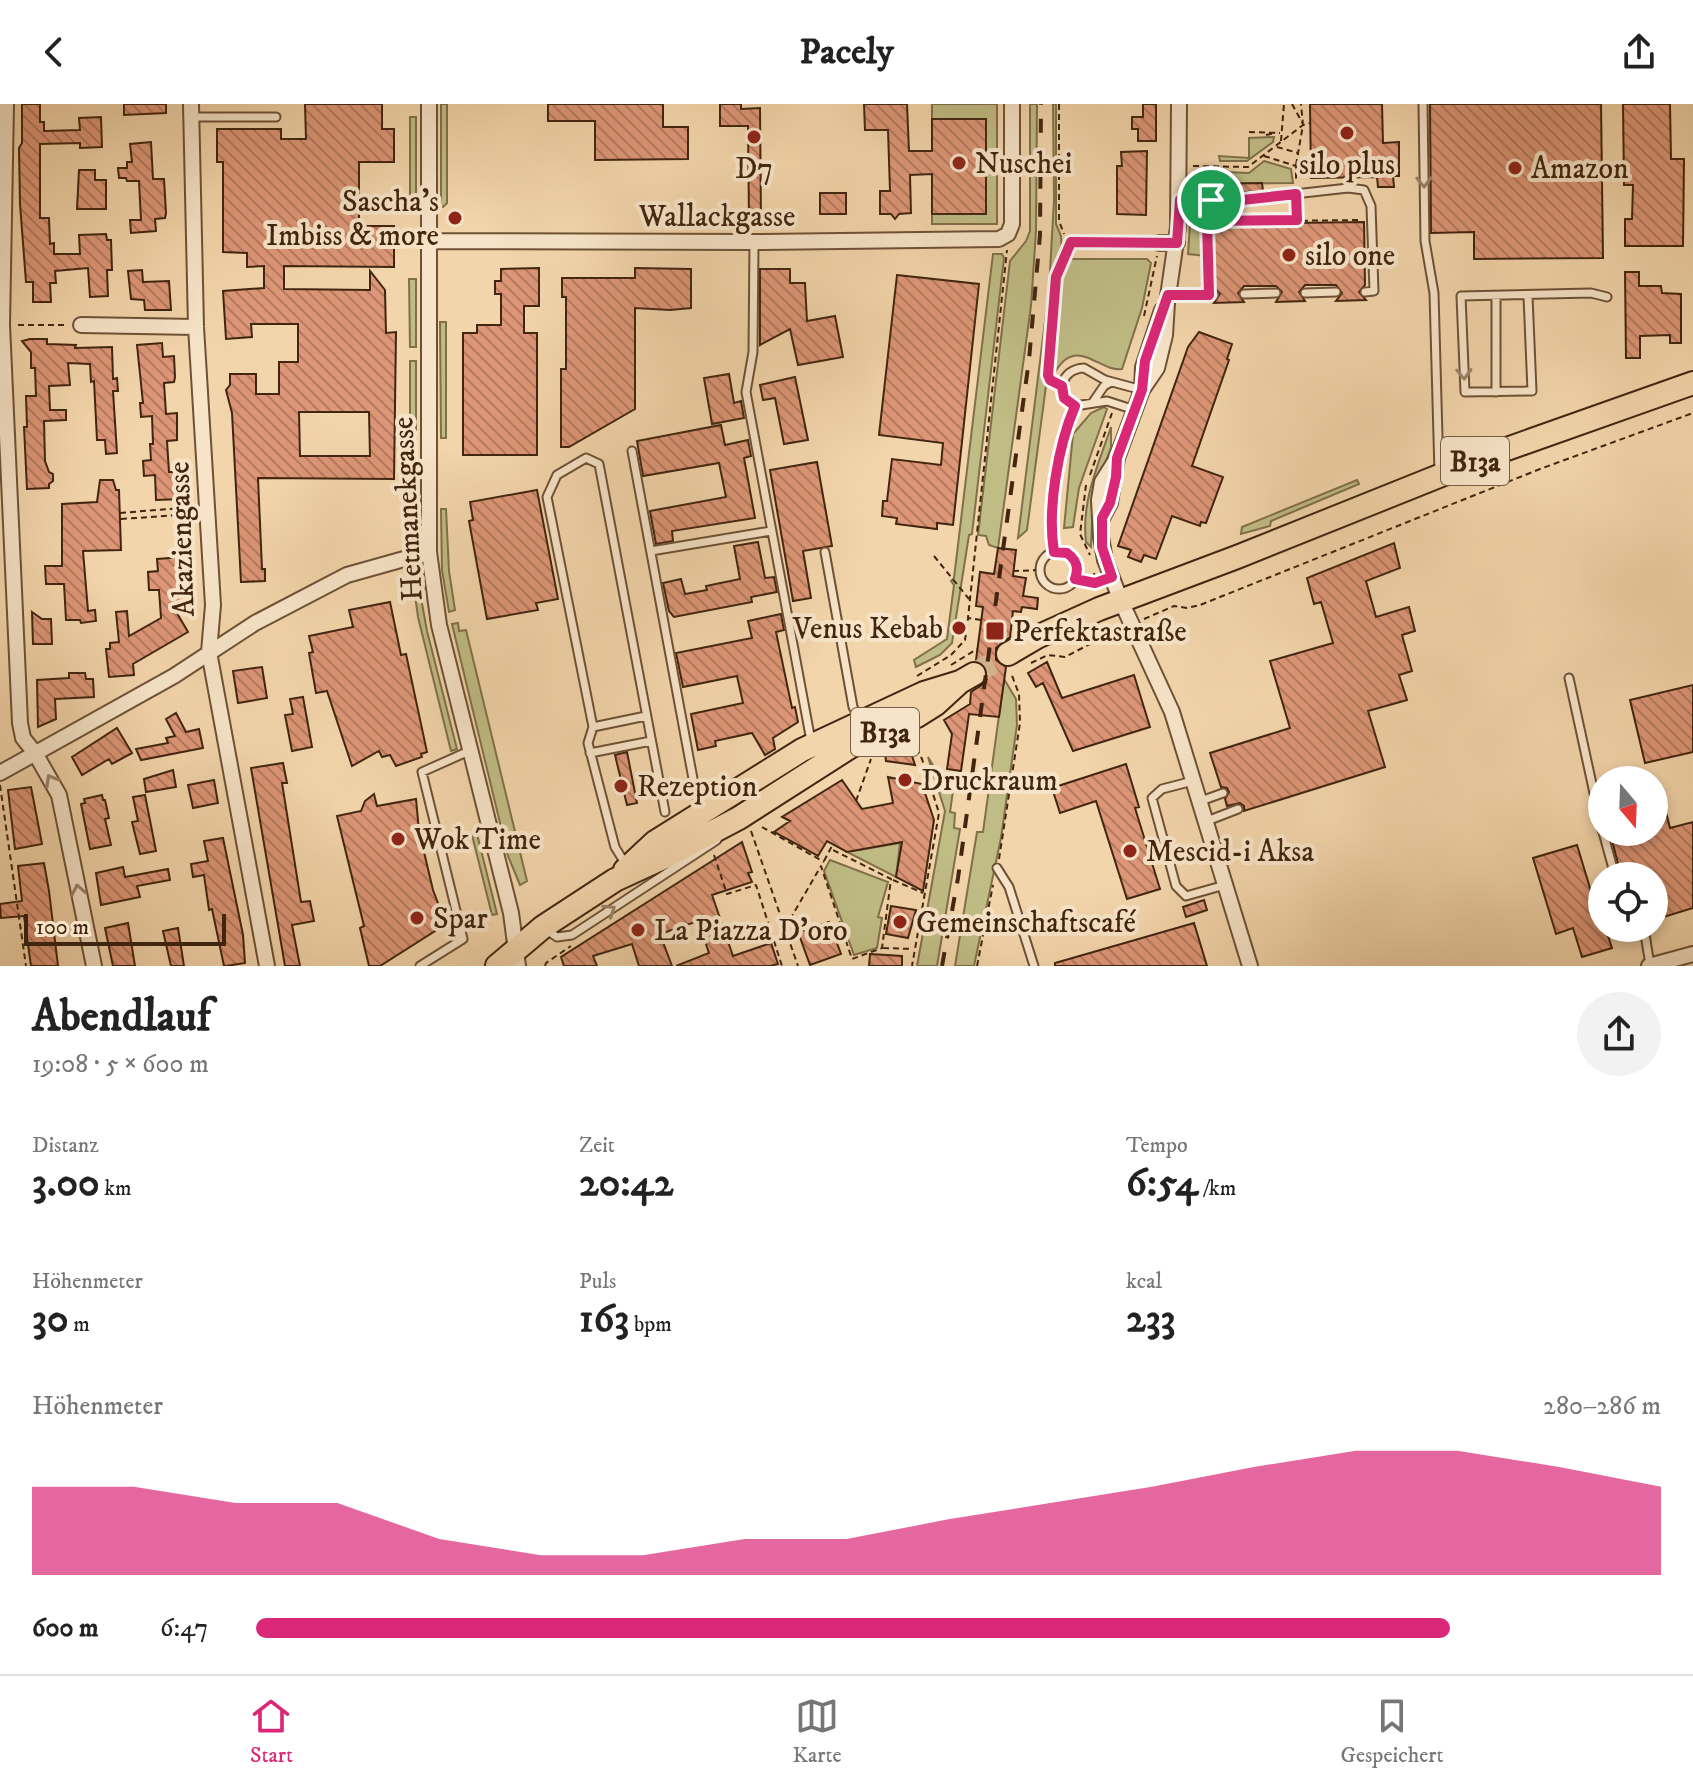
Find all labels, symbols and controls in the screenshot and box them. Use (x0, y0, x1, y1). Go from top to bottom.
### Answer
icon: back (32, 30, 76, 74)
text: Pacely (799, 30, 894, 75)
icon: share (1617, 30, 1661, 74)
marker: silo plus (1338, 124, 1356, 142)
marker: D7 (745, 128, 763, 146)
place label: Nuschei (975, 146, 1072, 183)
place label: silo plus (1299, 147, 1395, 184)
place label: D7 (735, 151, 773, 188)
place label: Amazon (1531, 151, 1629, 188)
marker: Nuschei (950, 154, 968, 172)
marker: Amazon (1506, 159, 1524, 177)
pin (1177, 166, 1245, 234)
one-way arrow (1415, 176, 1433, 189)
icon: arrive (1189, 178, 1233, 222)
place label: Sascha's Imbiss & more (266, 184, 439, 255)
street label: Wallackgasse (638, 199, 795, 236)
marker: Sascha's Imbiss & more (446, 209, 464, 227)
place label: silo one (1305, 238, 1395, 275)
marker: silo one (1280, 246, 1298, 264)
one-way arrow (1456, 368, 1473, 381)
street label: Hetmanekgasse (385, 416, 432, 602)
road number: B13a (1441, 437, 1509, 485)
street label: Akaziengasse (161, 461, 204, 617)
place label: Venus Kebab (792, 611, 943, 648)
place label: Perfektastraße (1013, 614, 1187, 651)
marker: Venus Kebab (950, 619, 968, 637)
marker: Perfektastraße (984, 620, 1006, 642)
road number: B13a (851, 708, 919, 756)
place label: Druckraum (921, 763, 1058, 800)
north arrow (1588, 766, 1668, 846)
map controls (1588, 766, 1668, 942)
place label: Rezeption (637, 769, 758, 806)
marker: Druckraum (896, 771, 914, 789)
one-way arrow (45, 774, 61, 789)
marker: Rezeption (612, 777, 630, 795)
place label: Wok Time (413, 822, 541, 859)
marker: Wok Time (389, 830, 407, 848)
place label: Mescid-i Aksa (1146, 834, 1314, 871)
marker: Mescid-i Aksa (1121, 842, 1139, 860)
button: locate (1588, 862, 1668, 942)
one-way arrow (70, 883, 87, 897)
place label: Spar (433, 901, 488, 938)
one-way arrow (601, 904, 616, 919)
place label: Gemeinschaftscafé (916, 905, 1136, 942)
marker: Spar (408, 909, 426, 927)
scale bar (24, 910, 226, 946)
place label: La Piazza D'oro (654, 913, 848, 950)
marker: Gemeinschaftscafé (891, 913, 909, 931)
text: 100 m (36, 914, 89, 941)
marker: La Piazza D'oro (629, 921, 647, 939)
text: Abendlauf (32, 990, 211, 1045)
button: share (1577, 992, 1661, 1076)
text: 19:08 · 5 × 600 m (32, 1048, 209, 1081)
text: Distanz (32, 1132, 99, 1159)
text: Zeit (579, 1132, 615, 1159)
text: Tempo (1126, 1132, 1188, 1159)
text: 3.00 (32, 1159, 99, 1209)
text: 20:42 (579, 1159, 673, 1209)
text: 6:54 (1126, 1159, 1198, 1209)
text: km (99, 1175, 132, 1202)
text: /km (1198, 1175, 1236, 1202)
text: Höhenmeter (32, 1268, 143, 1295)
text: Puls (579, 1268, 616, 1295)
text: kcal (1126, 1268, 1162, 1295)
text: 30 (32, 1295, 68, 1345)
text: 163 (579, 1295, 629, 1345)
text: 233 (1126, 1295, 1176, 1345)
text: m (68, 1311, 90, 1338)
text: bpm (629, 1311, 672, 1338)
text: Höhenmeter (32, 1390, 163, 1423)
text: 280–286 m (1543, 1390, 1661, 1423)
text: 600 m (32, 1612, 99, 1645)
text: 6:47 (160, 1612, 208, 1645)
tab: Start (249, 1694, 293, 1769)
tab: Karte (792, 1694, 842, 1769)
tab: Gespeichert (1341, 1694, 1443, 1769)

